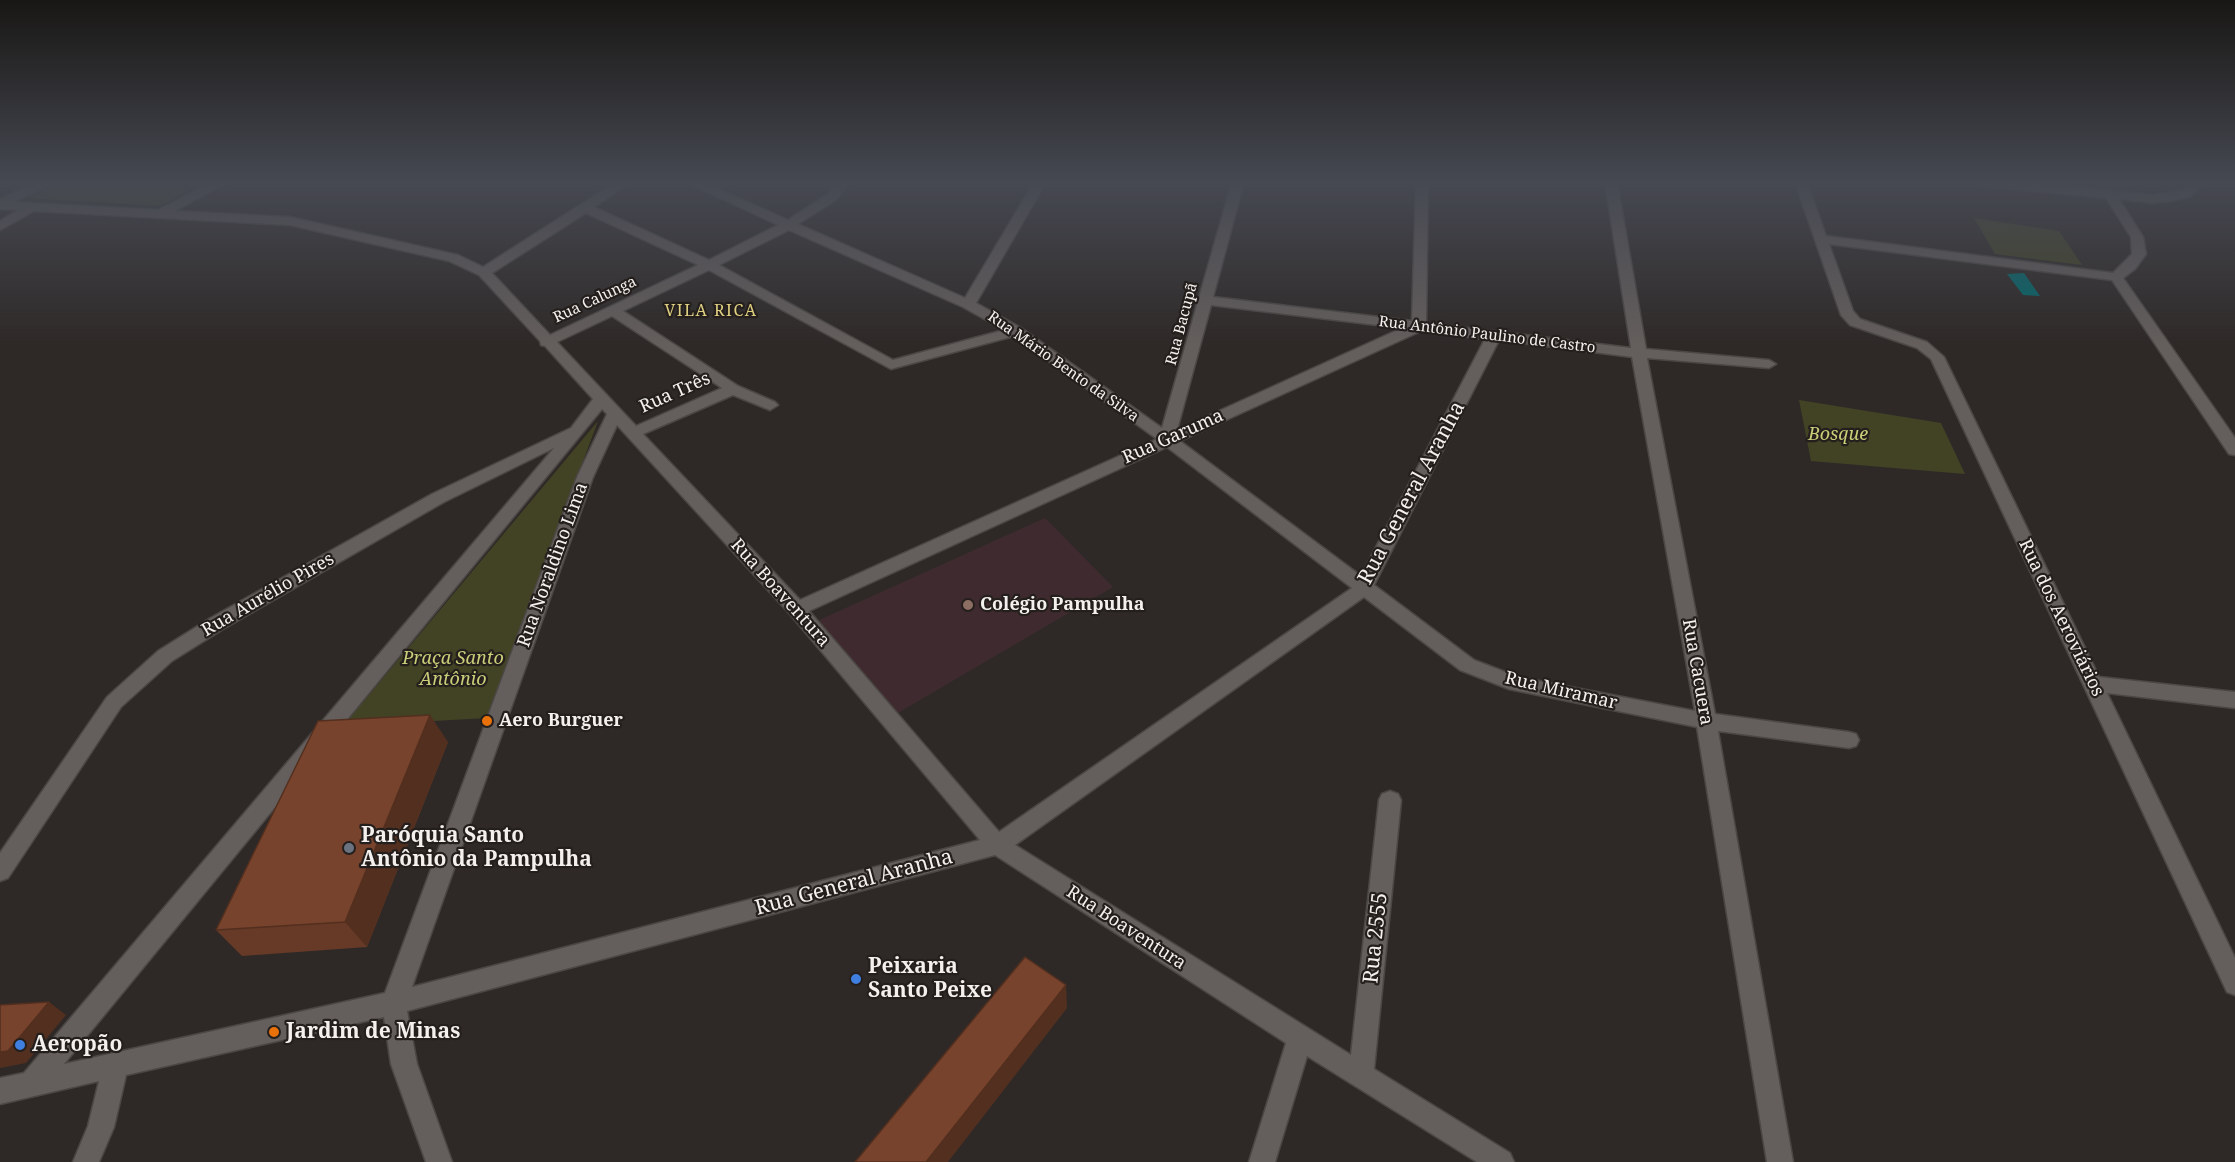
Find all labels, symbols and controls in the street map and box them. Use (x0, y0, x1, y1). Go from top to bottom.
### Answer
street label: Rua Calunga (551, 273, 639, 327)
street label: Rua Bacupã (1162, 281, 1202, 367)
district label: VILA RICA (664, 301, 758, 321)
street label: Rua Mário Bento da Silva (984, 308, 1142, 426)
street label: Rua Antônio Paulino de Castro (1378, 313, 1596, 357)
street label: Rua Três (636, 368, 714, 418)
street label: Rua General Aranha (1353, 397, 1471, 589)
street label: Rua Garuma (1119, 405, 1227, 469)
park label: Bosque (1808, 424, 1868, 446)
street label: Rua Noraldino Lima (513, 480, 593, 650)
street label: Rua Boaventura (726, 534, 834, 652)
street label: Rua dos Aeroviários (2014, 536, 2108, 700)
street label: Rua Aurélio Pires (198, 548, 338, 642)
place label: Colégio Pampulha (980, 594, 1145, 616)
marker: Colégio Pampulha (961, 598, 975, 612)
street label: Rua Cacuera (1677, 617, 1717, 727)
park label: Praça Santo Antônio (402, 648, 504, 690)
street label: Rua Miramar (1503, 668, 1619, 714)
place label: Aero Burguer (499, 710, 623, 732)
marker: Aero Burguer (480, 714, 494, 728)
place label: Paróquia Santo Antônio da Pampulha (361, 823, 592, 873)
marker: Paróquia Santo Antônio da Pampulha (342, 841, 356, 855)
street label: Rua General Aranha (752, 844, 956, 922)
street label: Rua Boaventura (1062, 881, 1190, 975)
street label: Rua 2555 (1359, 891, 1393, 985)
place label: Peixaria Santo Peixe (868, 954, 992, 1004)
marker: Peixaria Santo Peixe (849, 972, 863, 986)
place label: Jardim de Minas (286, 1019, 460, 1045)
marker: Jardim de Minas (267, 1025, 281, 1039)
place label: Aeropão (32, 1032, 122, 1058)
marker: Aeropão (13, 1038, 27, 1052)

